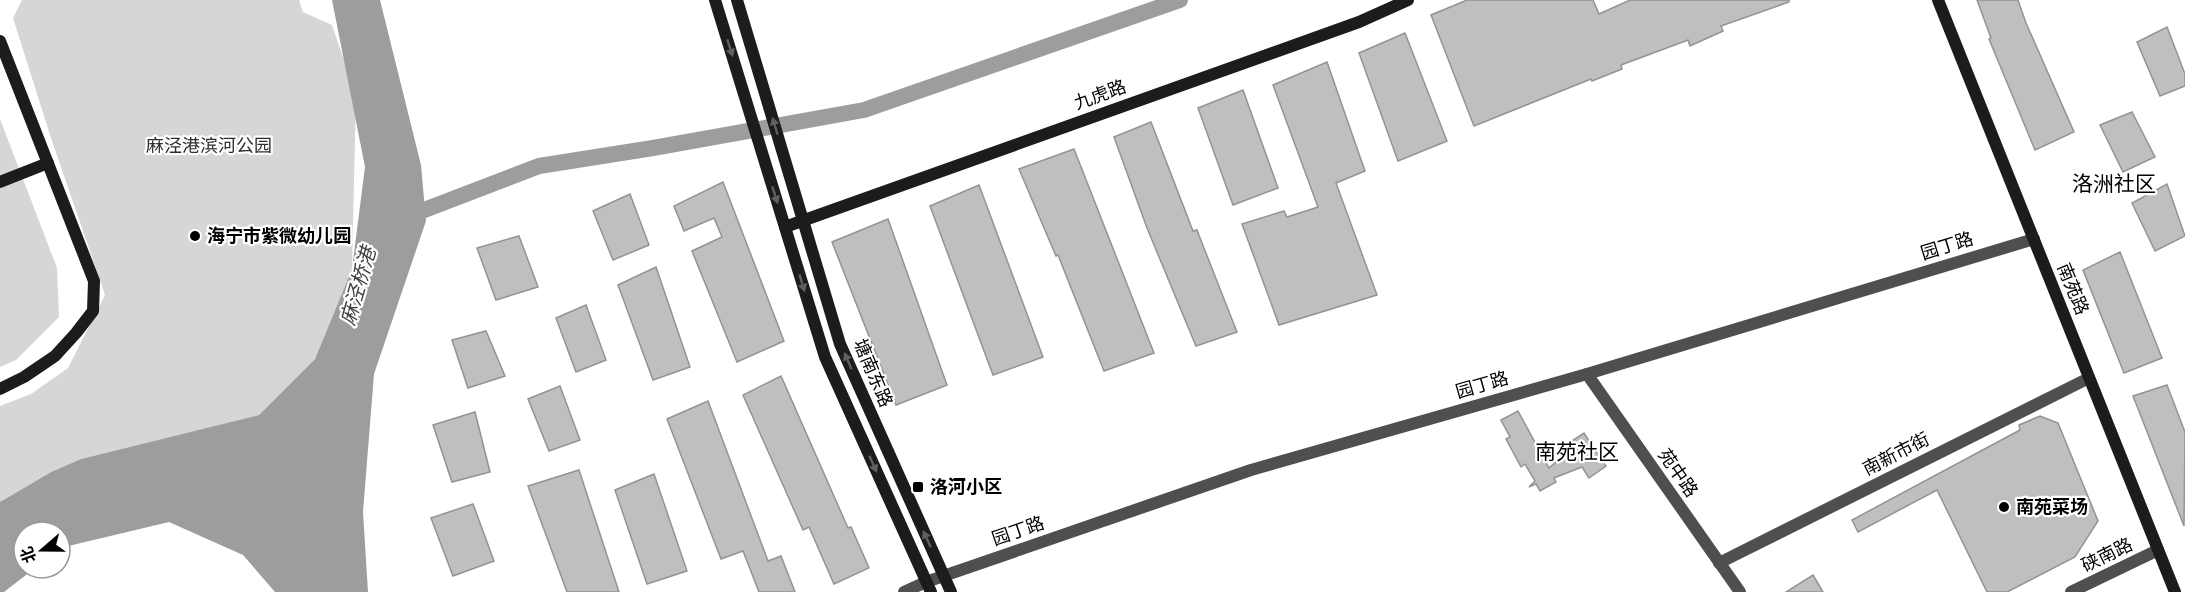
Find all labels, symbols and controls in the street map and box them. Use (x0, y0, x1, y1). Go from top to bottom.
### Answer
one-way arrow (726, 39, 735, 57)
street label: 九虎路 (1071, 74, 1129, 116)
one-way arrow (770, 117, 779, 135)
park label: 麻泾港滨河公园 (146, 134, 272, 158)
district label: 洛洲社区 (2072, 170, 2156, 198)
one-way arrow (771, 186, 780, 204)
place label: 海宁市紫微幼儿园 (207, 224, 351, 248)
street label: 园丁路 (1918, 227, 1976, 265)
marker: 海宁市紫微幼儿园 (188, 229, 202, 243)
water label: 麻泾桥港 (334, 241, 383, 328)
street label: 南苑路 (2052, 259, 2094, 319)
one-way arrow (798, 274, 807, 292)
street label: 塘南东路 (848, 335, 898, 411)
one-way arrow (843, 352, 852, 369)
street label: 园丁路 (1453, 366, 1511, 404)
street label: 南新市街 (1858, 427, 1934, 481)
district label: 南苑社区 (1535, 438, 1619, 466)
street label: 苑中路 (1653, 444, 1703, 502)
one-way arrow (869, 455, 878, 473)
place label: 洛河小区 (930, 475, 1002, 499)
marker: 洛河小区 (911, 480, 925, 494)
place label: 南苑菜场 (2016, 495, 2088, 519)
marker: 南苑菜场 (1997, 500, 2011, 514)
street label: 园丁路 (989, 511, 1047, 551)
north arrow (12, 520, 72, 580)
one-way arrow (922, 530, 931, 547)
street label: 硖南路 (2077, 532, 2137, 578)
text: 北 (16, 544, 42, 566)

